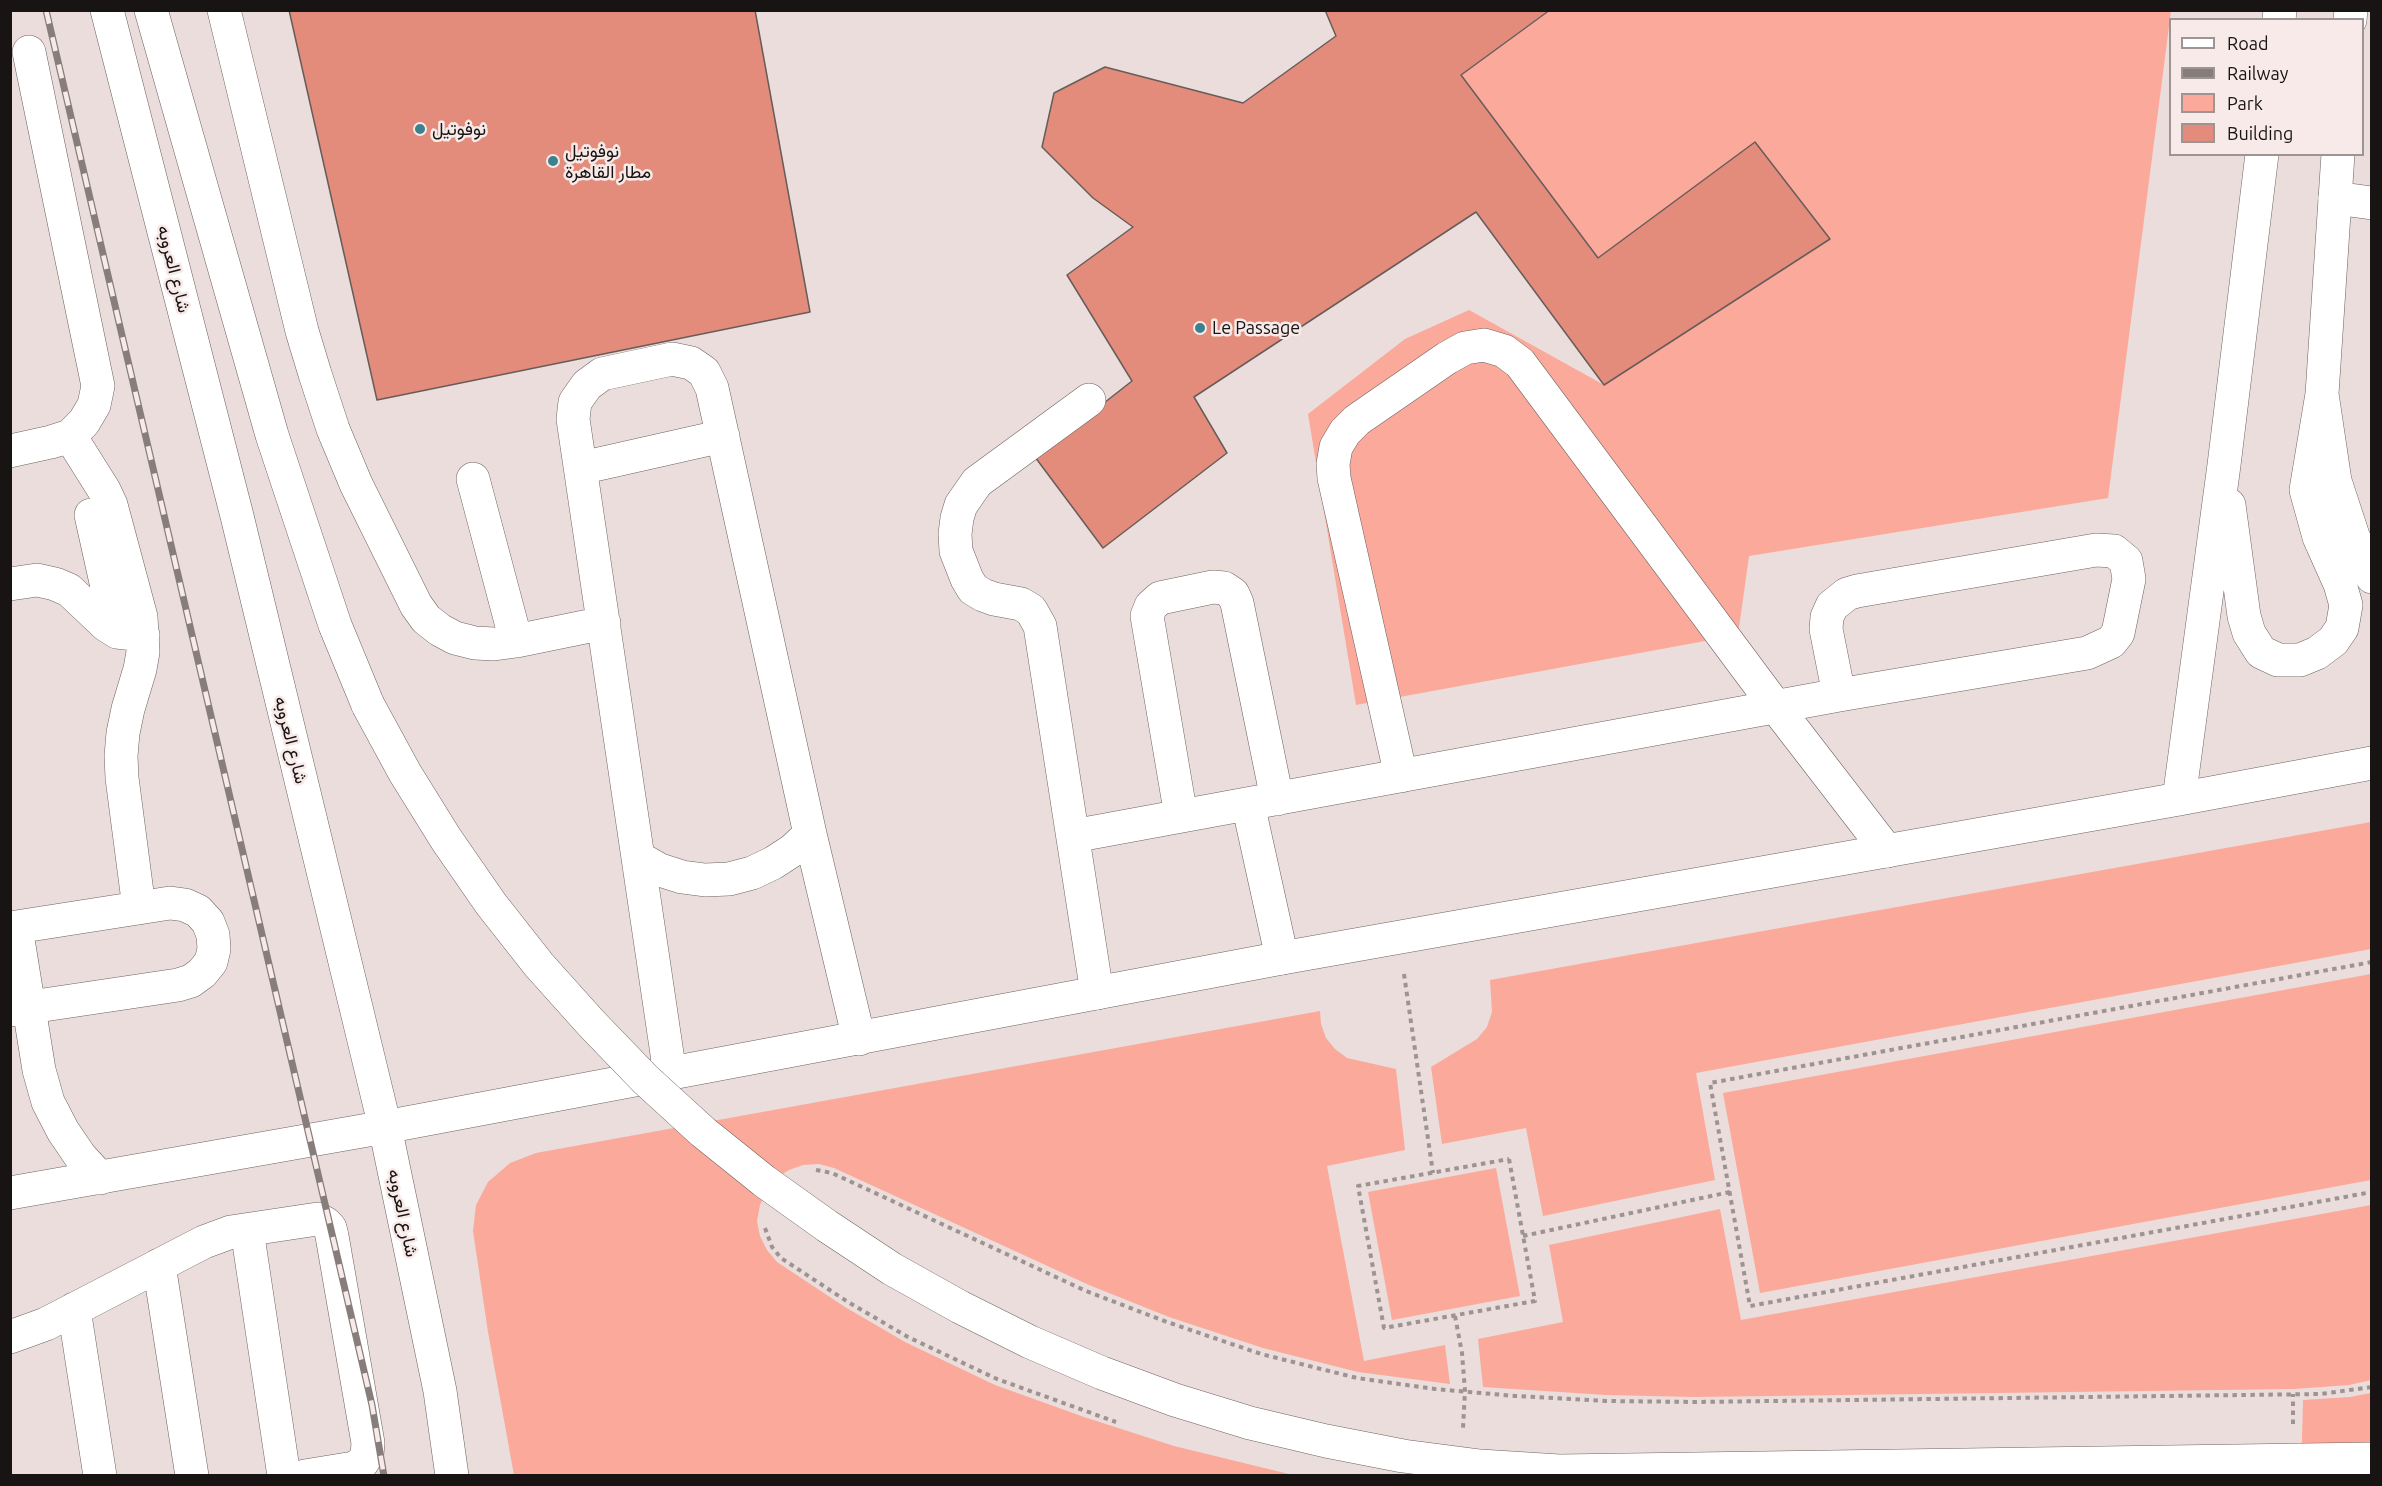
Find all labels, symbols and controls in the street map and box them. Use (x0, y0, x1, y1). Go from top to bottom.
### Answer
legend (2169, 18, 2364, 156)
text: Road (2227, 33, 2269, 53)
text: Railway (2227, 63, 2288, 83)
text: Park (2227, 93, 2263, 113)
place label: نوفوتيل (432, 118, 486, 140)
marker: نوفوتيل (413, 122, 427, 136)
text: Building (2227, 123, 2293, 143)
place label: نوفوتيل مطار القاهرة (565, 140, 651, 182)
marker: نوفوتيل مطار القاهرة (546, 154, 560, 168)
street label: شارع العروبه (153, 223, 195, 315)
place label: Le Passage (1212, 317, 1300, 339)
marker: Le Passage (1193, 321, 1207, 335)
street label: شارع العروبه (270, 694, 312, 786)
street label: شارع العروبه (383, 1167, 423, 1259)

